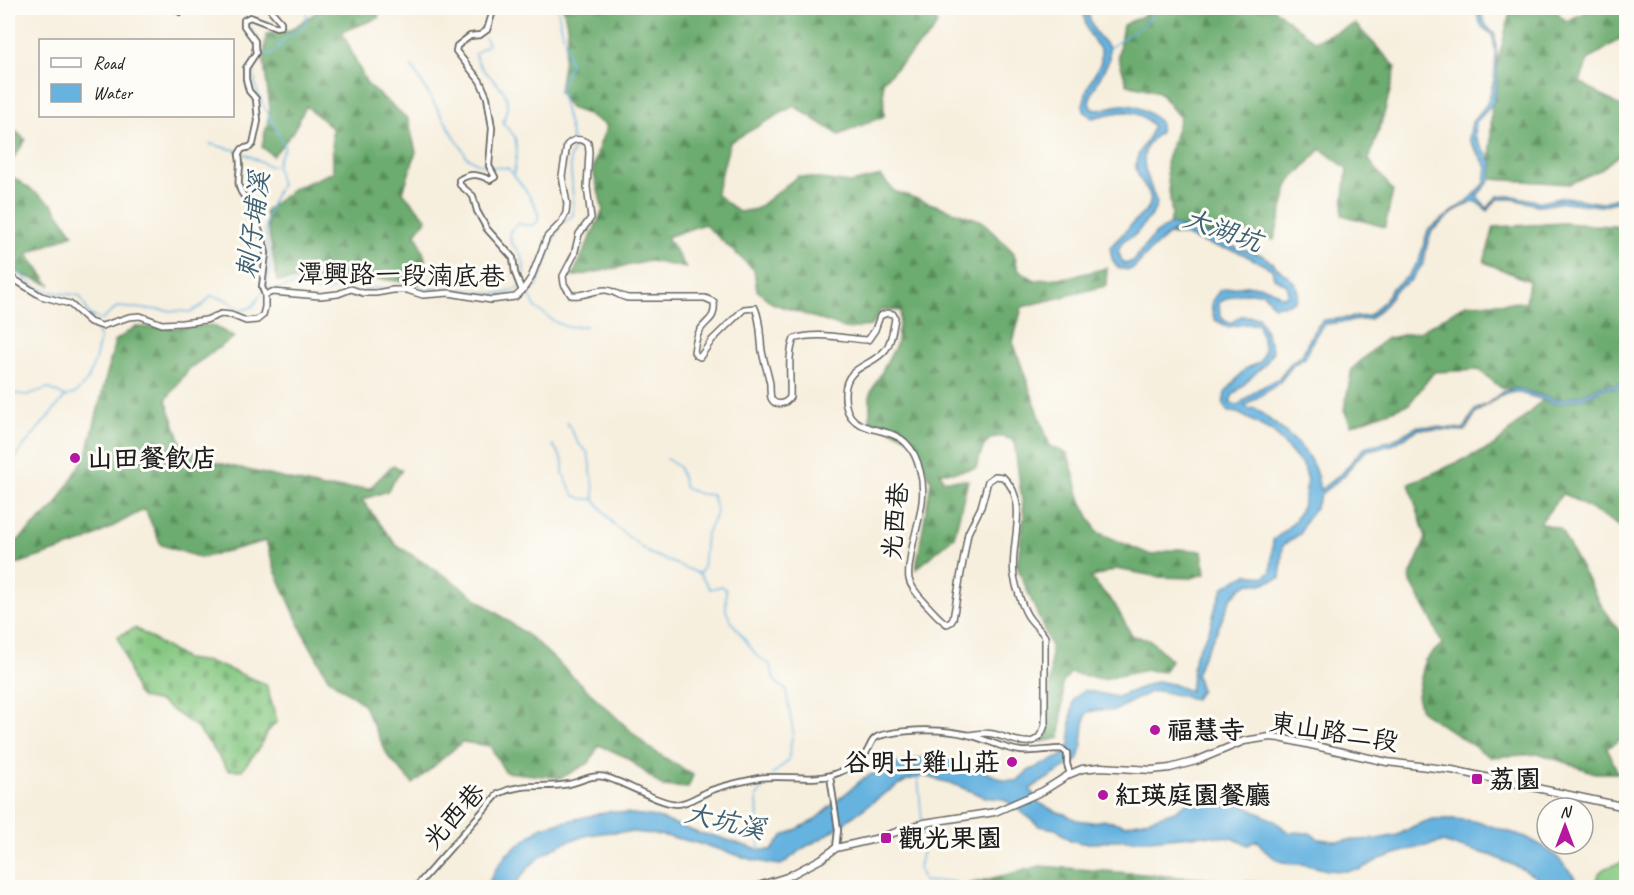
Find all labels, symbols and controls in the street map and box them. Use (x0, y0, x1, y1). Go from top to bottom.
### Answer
legend (39, 39, 234, 117)
text: Road (93, 52, 126, 74)
text: Water (93, 82, 134, 104)
water label: 刺仔埔溪 (230, 167, 277, 281)
water label: 大湖坑 (1179, 201, 1270, 260)
street label: 潭興路一段湳底巷 (297, 257, 505, 293)
place label: 山田餐飲店 (87, 442, 217, 475)
marker: 山田餐飲店 (68, 451, 82, 465)
street label: 光西巷 (875, 480, 915, 562)
street label: 東山路二段 (1267, 706, 1401, 758)
place label: 福慧寺 (1167, 714, 1245, 747)
marker: 福慧寺 (1148, 723, 1162, 737)
place label: 谷明土雞山莊 (844, 746, 1000, 779)
marker: 谷明土雞山莊 (1005, 755, 1019, 769)
place label: 荔園 (1489, 763, 1541, 796)
marker: 荔園 (1470, 772, 1484, 786)
street label: 光西巷 (416, 776, 492, 856)
place label: 紅瑛庭園餐廳 (1115, 779, 1271, 812)
marker: 紅瑛庭園餐廳 (1096, 788, 1110, 802)
water label: 大坑溪 (682, 795, 770, 847)
north arrow (1535, 796, 1595, 856)
text: N (1560, 802, 1573, 822)
place label: 觀光果園 (898, 822, 1002, 855)
marker: 觀光果園 (879, 831, 893, 845)

